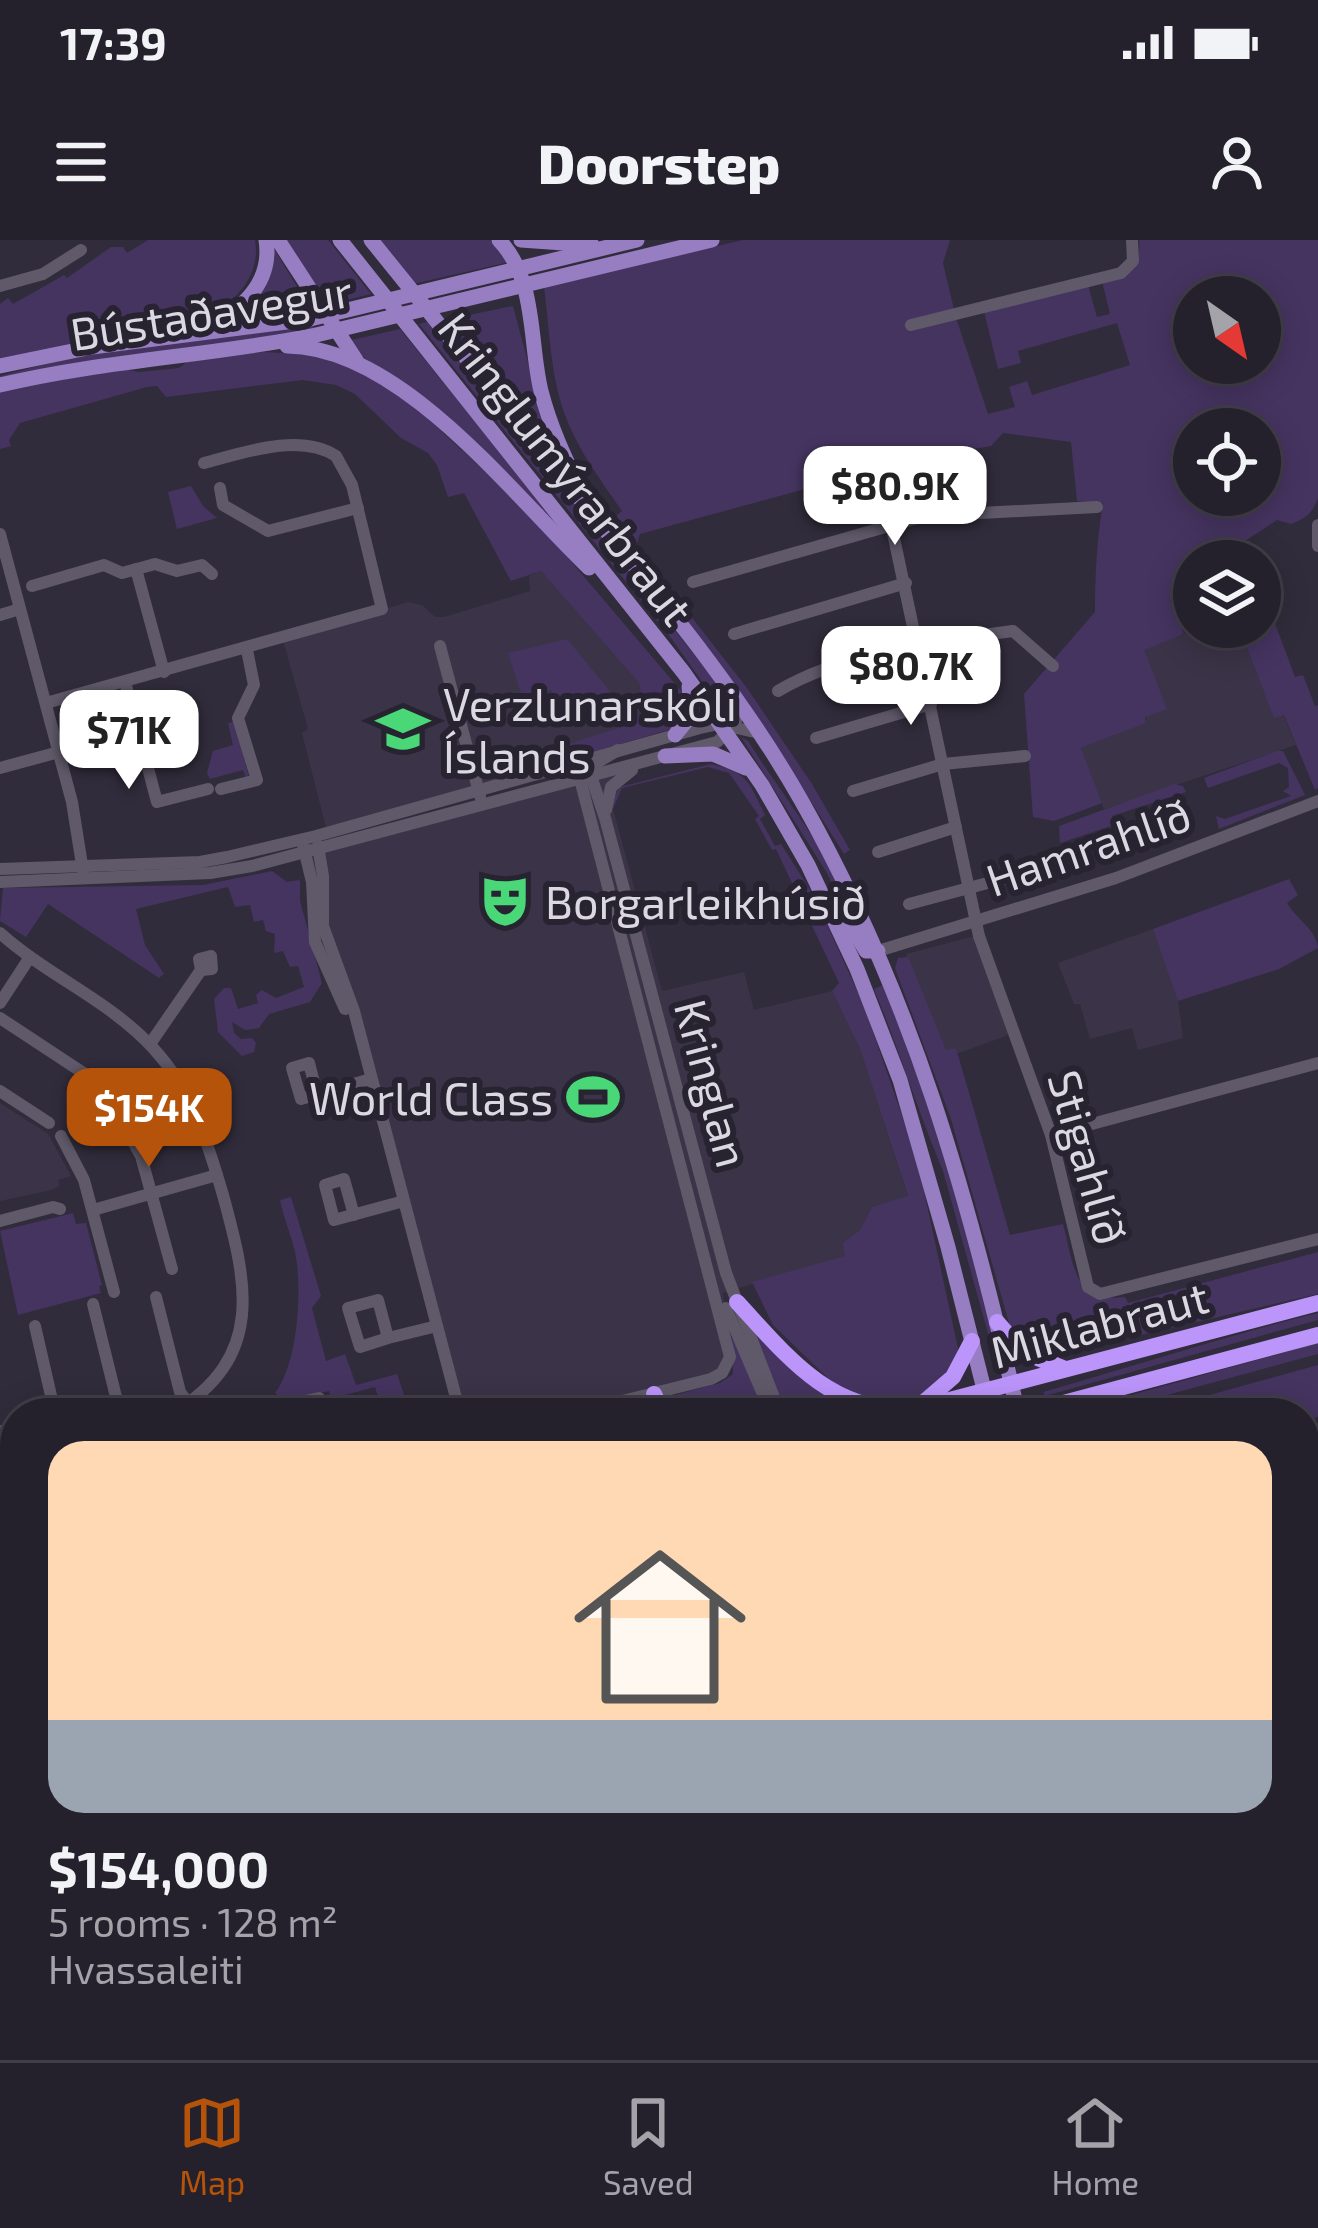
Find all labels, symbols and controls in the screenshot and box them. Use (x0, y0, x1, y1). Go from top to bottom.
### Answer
text: 17:39 (60, 15, 167, 69)
icon: menu (48, 129, 114, 195)
icon: person (1204, 129, 1270, 195)
text: Doorstep (538, 130, 780, 195)
street label: Bústaðavegur (66, 262, 356, 360)
north arrow (1173, 276, 1281, 384)
map controls (1173, 276, 1281, 648)
street label: Kringlumýrarbraut (428, 301, 706, 635)
button: locate (1173, 408, 1281, 516)
pin: $80.9K (797, 446, 993, 548)
text: $80.9K (831, 461, 959, 508)
button: layers (1173, 540, 1281, 648)
pin: $80.7K (813, 626, 1009, 728)
text: $80.7K (848, 641, 974, 688)
place label: Verzlunarskóli Íslands (443, 676, 737, 782)
pin: $71K (58, 690, 200, 792)
school or university icon: Verzlunarskóli Íslands (374, 700, 432, 758)
text: $71K (87, 705, 171, 752)
street label: Hamrahlíð (979, 786, 1197, 906)
theatre icon: Borgarleikhúsið (476, 872, 534, 930)
place label: Borgarleikhúsið (545, 874, 866, 928)
street label: Kringlan (665, 993, 761, 1173)
street label: Stigahlíð (1038, 1064, 1140, 1250)
pin: $154K (65, 1068, 233, 1170)
sports icon: World Class (564, 1068, 622, 1126)
place label: World Class (309, 1070, 553, 1124)
text: $154K (94, 1083, 204, 1130)
street label: Miklabraut (984, 1268, 1214, 1378)
icon: home (552, 1519, 768, 1735)
text: $154,000 (48, 1837, 269, 1898)
text: 5 rooms · 128 m² (48, 1898, 338, 1945)
text: Hvassaleiti (48, 1945, 244, 1992)
tab: Map (179, 2090, 245, 2202)
tab: Saved (603, 2090, 694, 2202)
tab: Home (1052, 2090, 1139, 2202)

